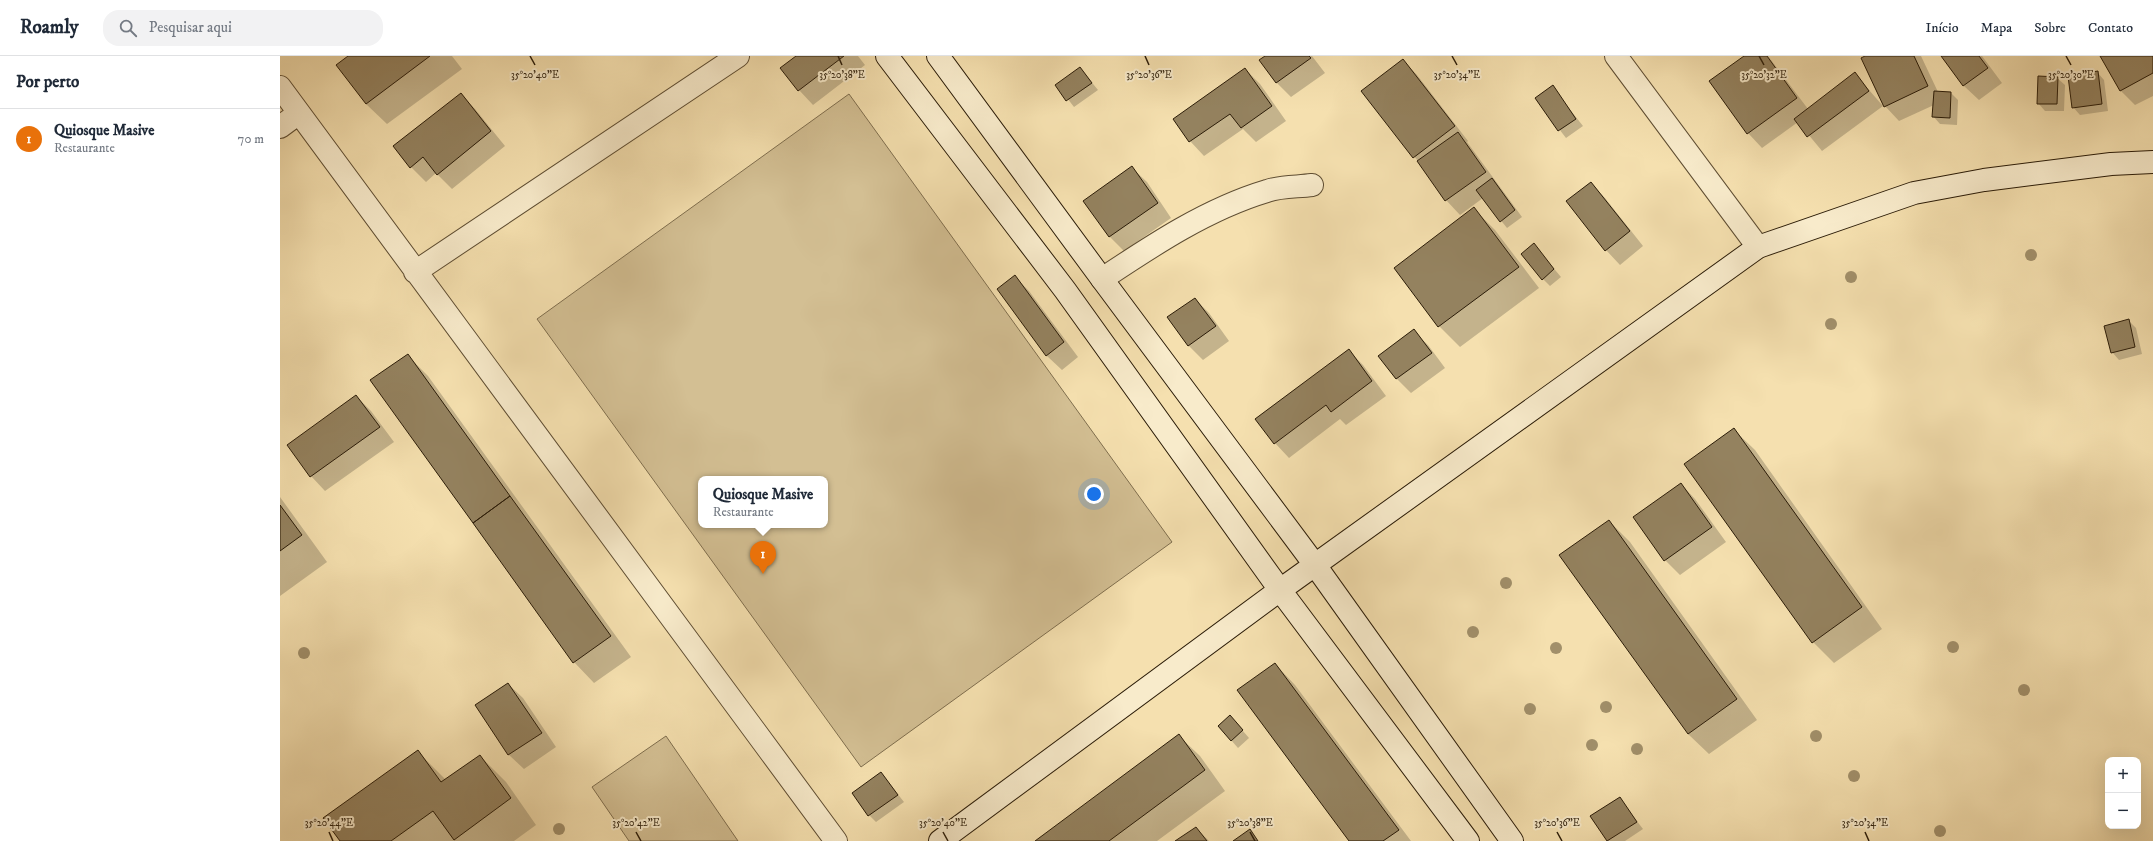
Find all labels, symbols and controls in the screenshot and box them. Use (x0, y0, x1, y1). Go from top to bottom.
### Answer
search box (103, 10, 383, 46)
text: Roamly (20, 16, 79, 39)
icon: search (117, 17, 139, 39)
text: Pesquisar aqui (149, 18, 232, 37)
text: Início (1925, 19, 1959, 37)
text: Mapa (1981, 19, 2012, 37)
text: Sobre (2034, 19, 2066, 37)
text: Contato (2088, 19, 2133, 37)
text: 35°20'40"E (511, 69, 559, 81)
text: 35°20'38"E (819, 69, 865, 81)
text: 35°20'36"E (1126, 69, 1172, 81)
text: 35°20'34"E (1434, 69, 1480, 81)
text: 35°20'32"E (1741, 69, 1787, 81)
text: 35°20'30"E (2048, 69, 2094, 81)
text: Por perto (16, 71, 79, 93)
text: Quiosque Masive (54, 121, 154, 140)
text: 1 (27, 131, 31, 147)
text: 70 m (238, 131, 264, 147)
text: Restaurante (54, 140, 115, 156)
popup (698, 476, 828, 528)
your location (1084, 484, 1104, 504)
text: Quiosque Masive (713, 485, 813, 504)
text: Restaurante (713, 504, 774, 520)
pin: 1 (750, 541, 776, 574)
map controls (2105, 757, 2141, 829)
button: + (2105, 757, 2141, 793)
button: − (2105, 793, 2141, 829)
text: 35°20'44"E (305, 817, 353, 829)
text: 35°20'42"E (612, 817, 660, 829)
text: 35°20'40"E (919, 817, 967, 829)
text: 35°20'38"E (1227, 817, 1273, 829)
text: 35°20'36"E (1534, 817, 1580, 829)
text: 35°20'34"E (1842, 817, 1888, 829)

